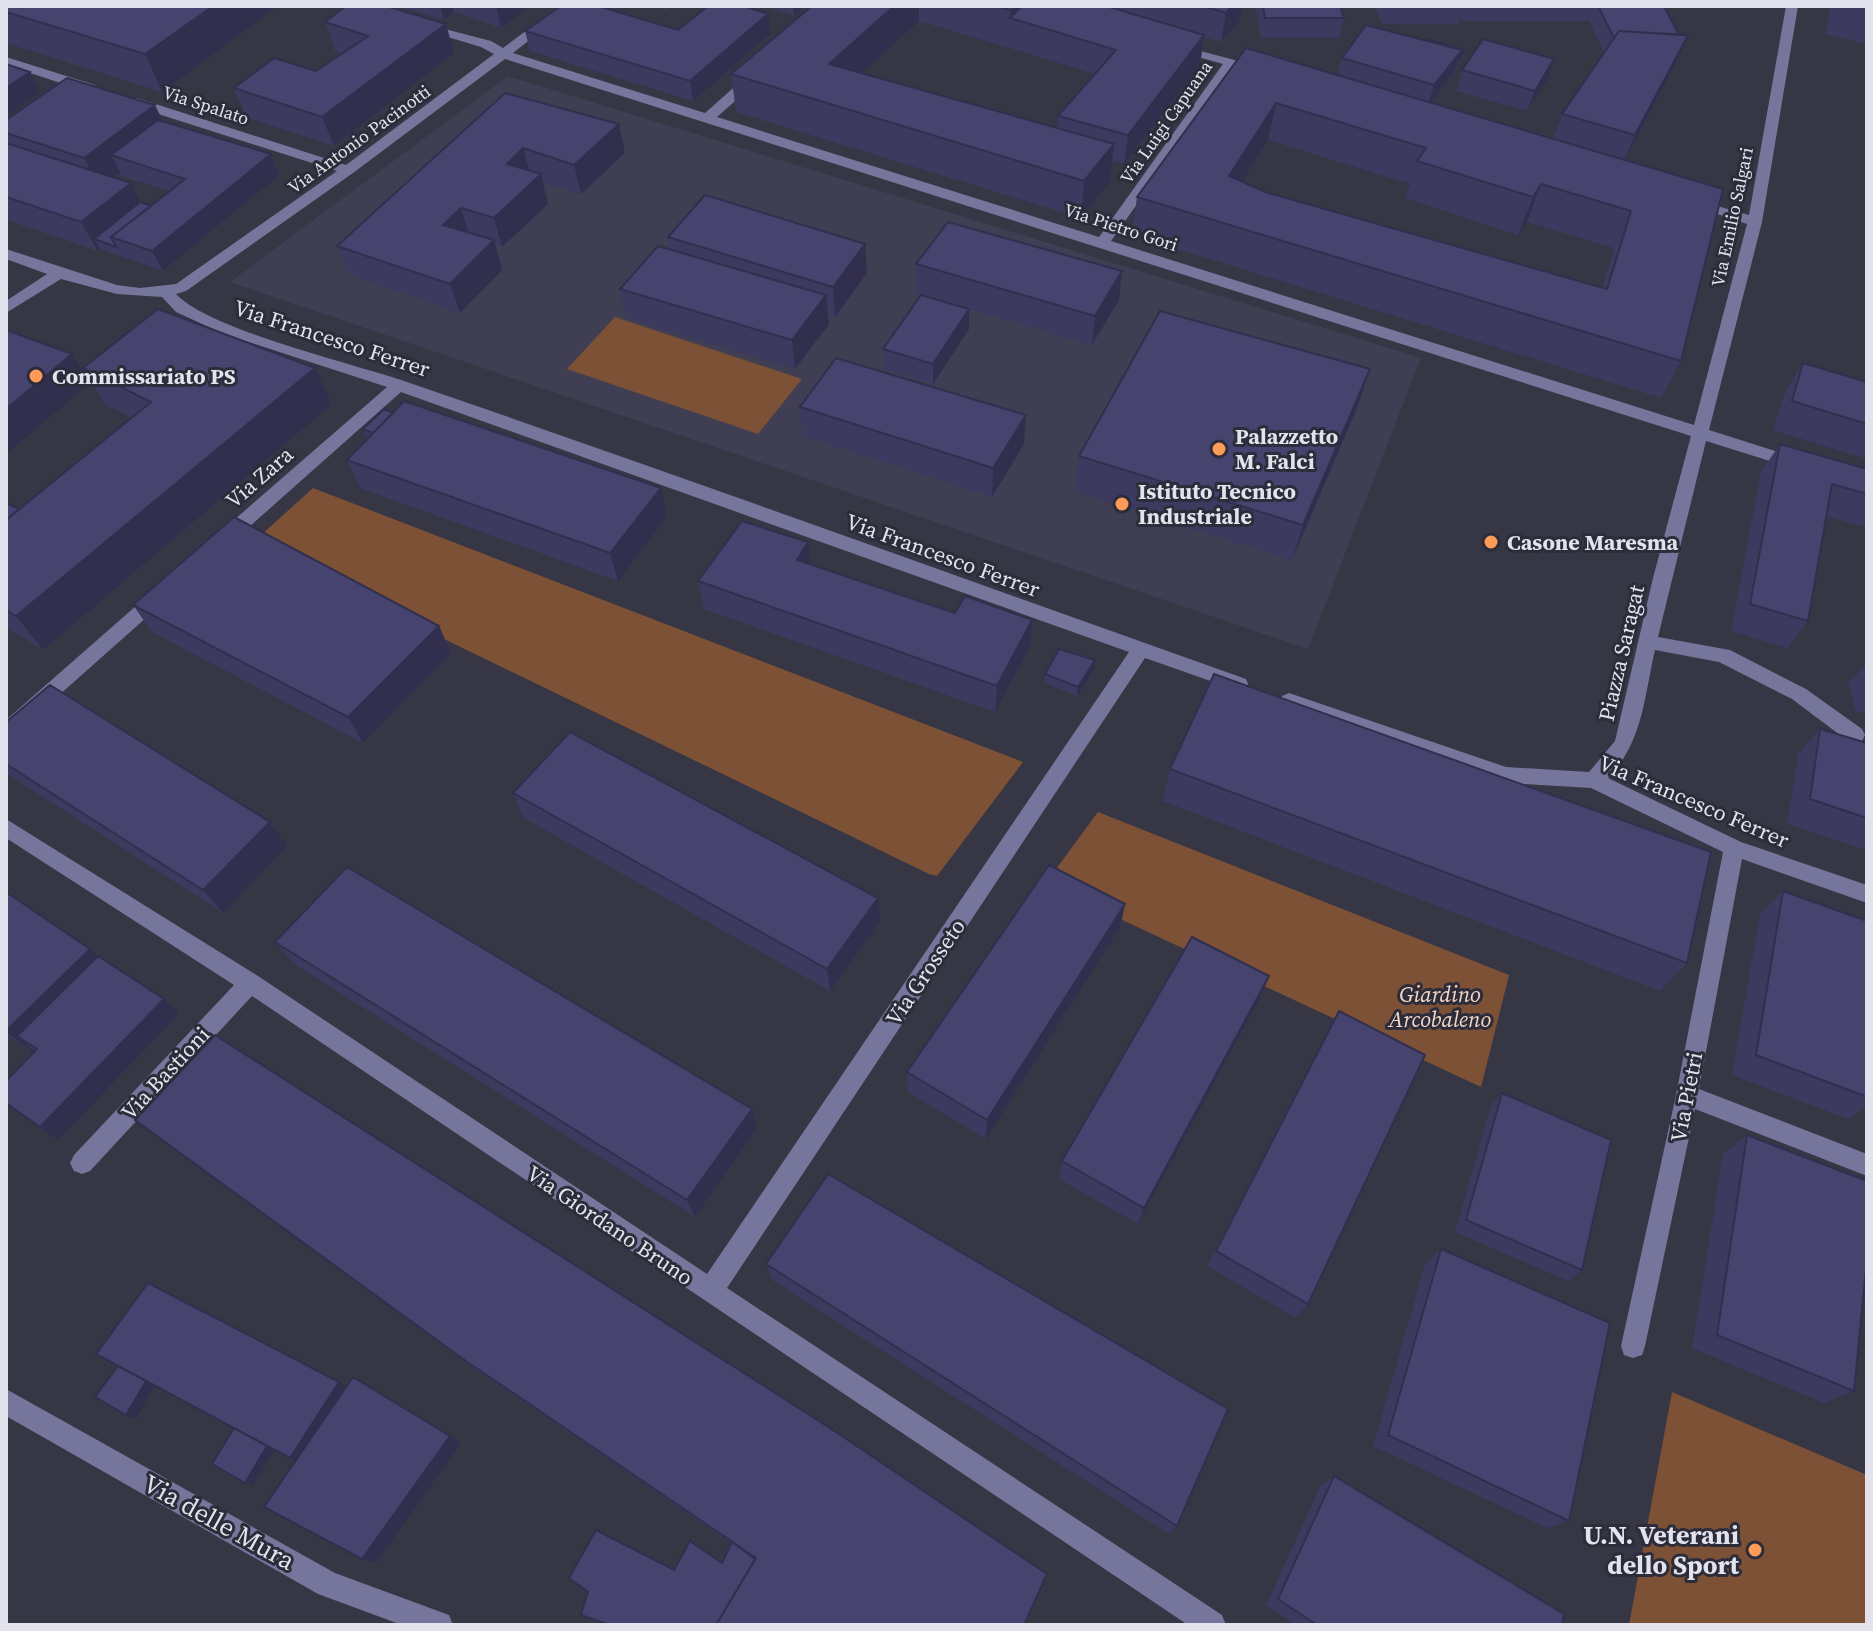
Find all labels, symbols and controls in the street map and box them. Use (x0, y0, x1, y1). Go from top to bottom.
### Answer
street label: Via Luigi Capuana (1114, 55, 1218, 189)
street label: Via Spalato (160, 79, 252, 131)
street label: Via Antonio Pacinotti (283, 79, 435, 199)
street label: Via Emilio Salgari (1705, 145, 1759, 289)
street label: Via Pietro Gori (1061, 197, 1181, 257)
street label: Via Francesco Ferrer (230, 292, 434, 384)
place label: Commissariato PS (52, 361, 236, 391)
marker: Commissariato PS (27, 367, 45, 385)
place label: Palazzetto M. Falci (1235, 421, 1338, 476)
street label: Via Zara (219, 439, 300, 515)
marker: Palazzetto M. Falci (1210, 440, 1228, 458)
place label: Istituto Tecnico Industriale (1138, 476, 1296, 531)
marker: Istituto Tecnico Industriale (1113, 495, 1131, 513)
street label: Via Francesco Ferrer (842, 506, 1045, 604)
place label: Casone Maresma (1507, 527, 1679, 557)
marker: Casone Maresma (1482, 533, 1500, 551)
street label: Piazza Saragat (1591, 581, 1651, 724)
street label: Via Francesco Ferrer (1594, 747, 1794, 855)
street label: Via Grosseto (878, 913, 972, 1031)
park label: Giardino Arcobaleno (1387, 979, 1491, 1034)
street label: Via Bastioni (114, 1020, 216, 1126)
street label: Via Pietri (1663, 1049, 1709, 1145)
street label: Via Giordano Bruno (521, 1158, 699, 1292)
street label: Via delle Mura (137, 1465, 302, 1579)
place label: U.N. Veterani dello Sport (1583, 1517, 1740, 1583)
marker: U.N. Veterani dello Sport (1746, 1541, 1764, 1559)

